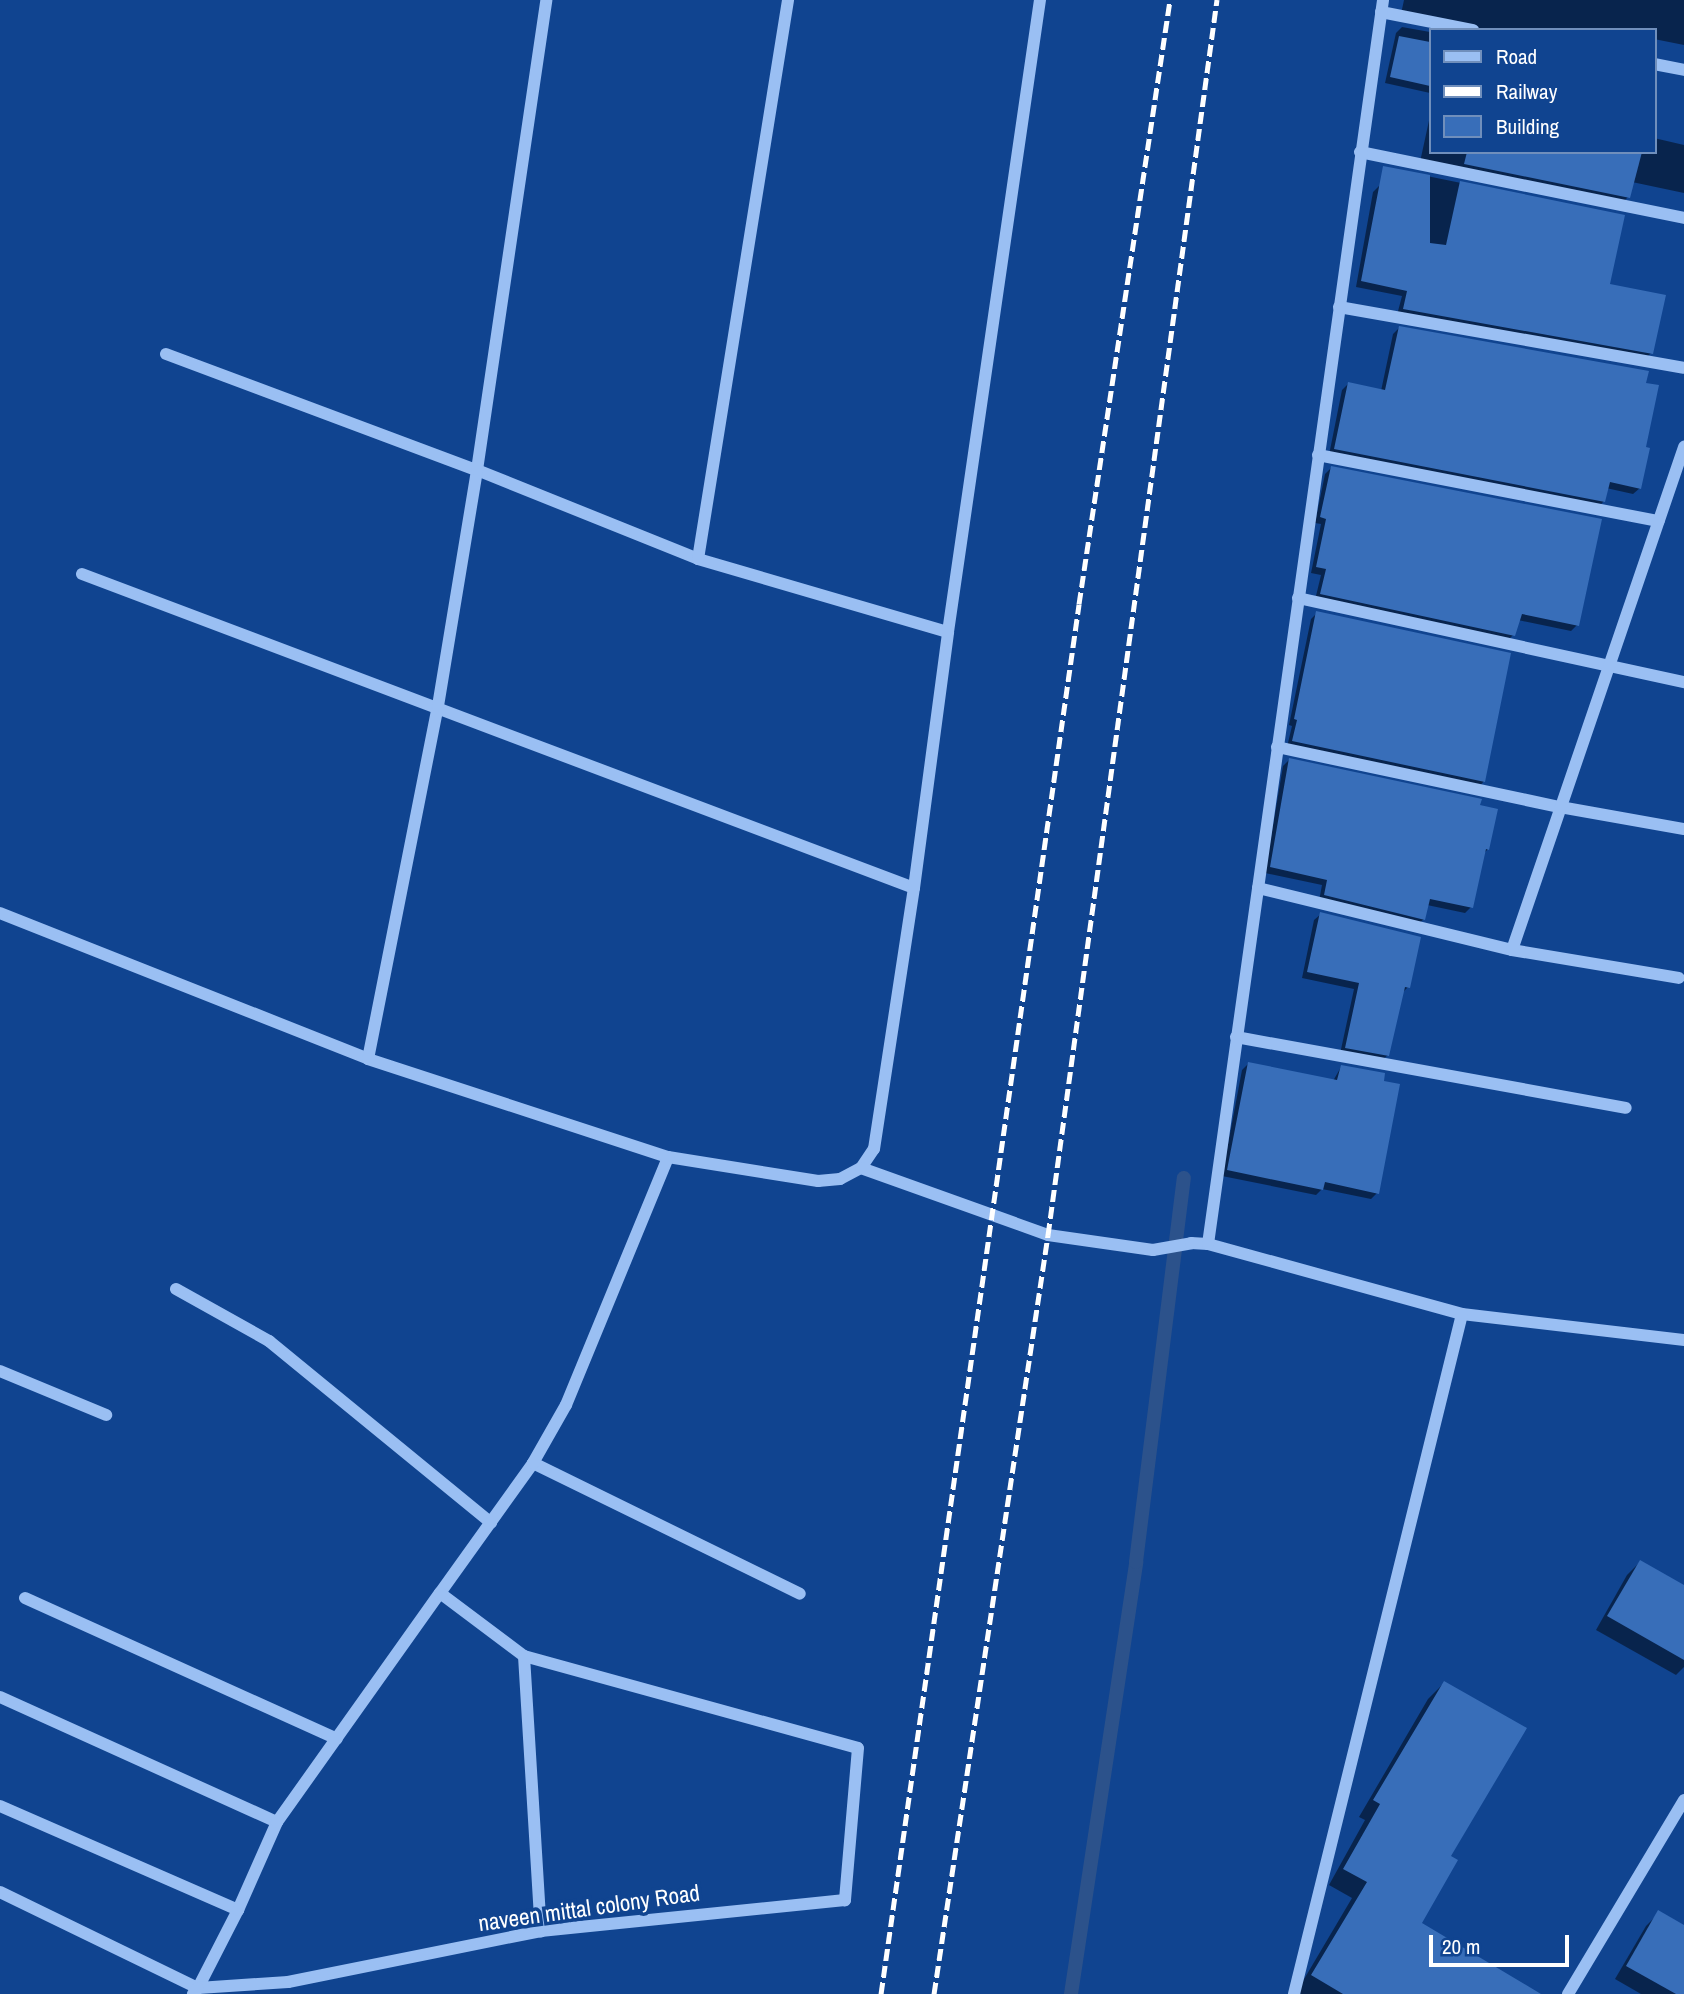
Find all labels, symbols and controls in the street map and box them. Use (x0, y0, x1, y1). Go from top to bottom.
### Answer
legend (1428, 28, 1656, 154)
text: Road (1496, 42, 1537, 71)
text: Railway (1496, 77, 1557, 106)
text: Building (1496, 112, 1559, 141)
street label: naveen mittal colony Road (477, 1879, 701, 1937)
scale bar (1432, 1920, 1572, 1964)
text: 20 m (1442, 1932, 1480, 1961)

